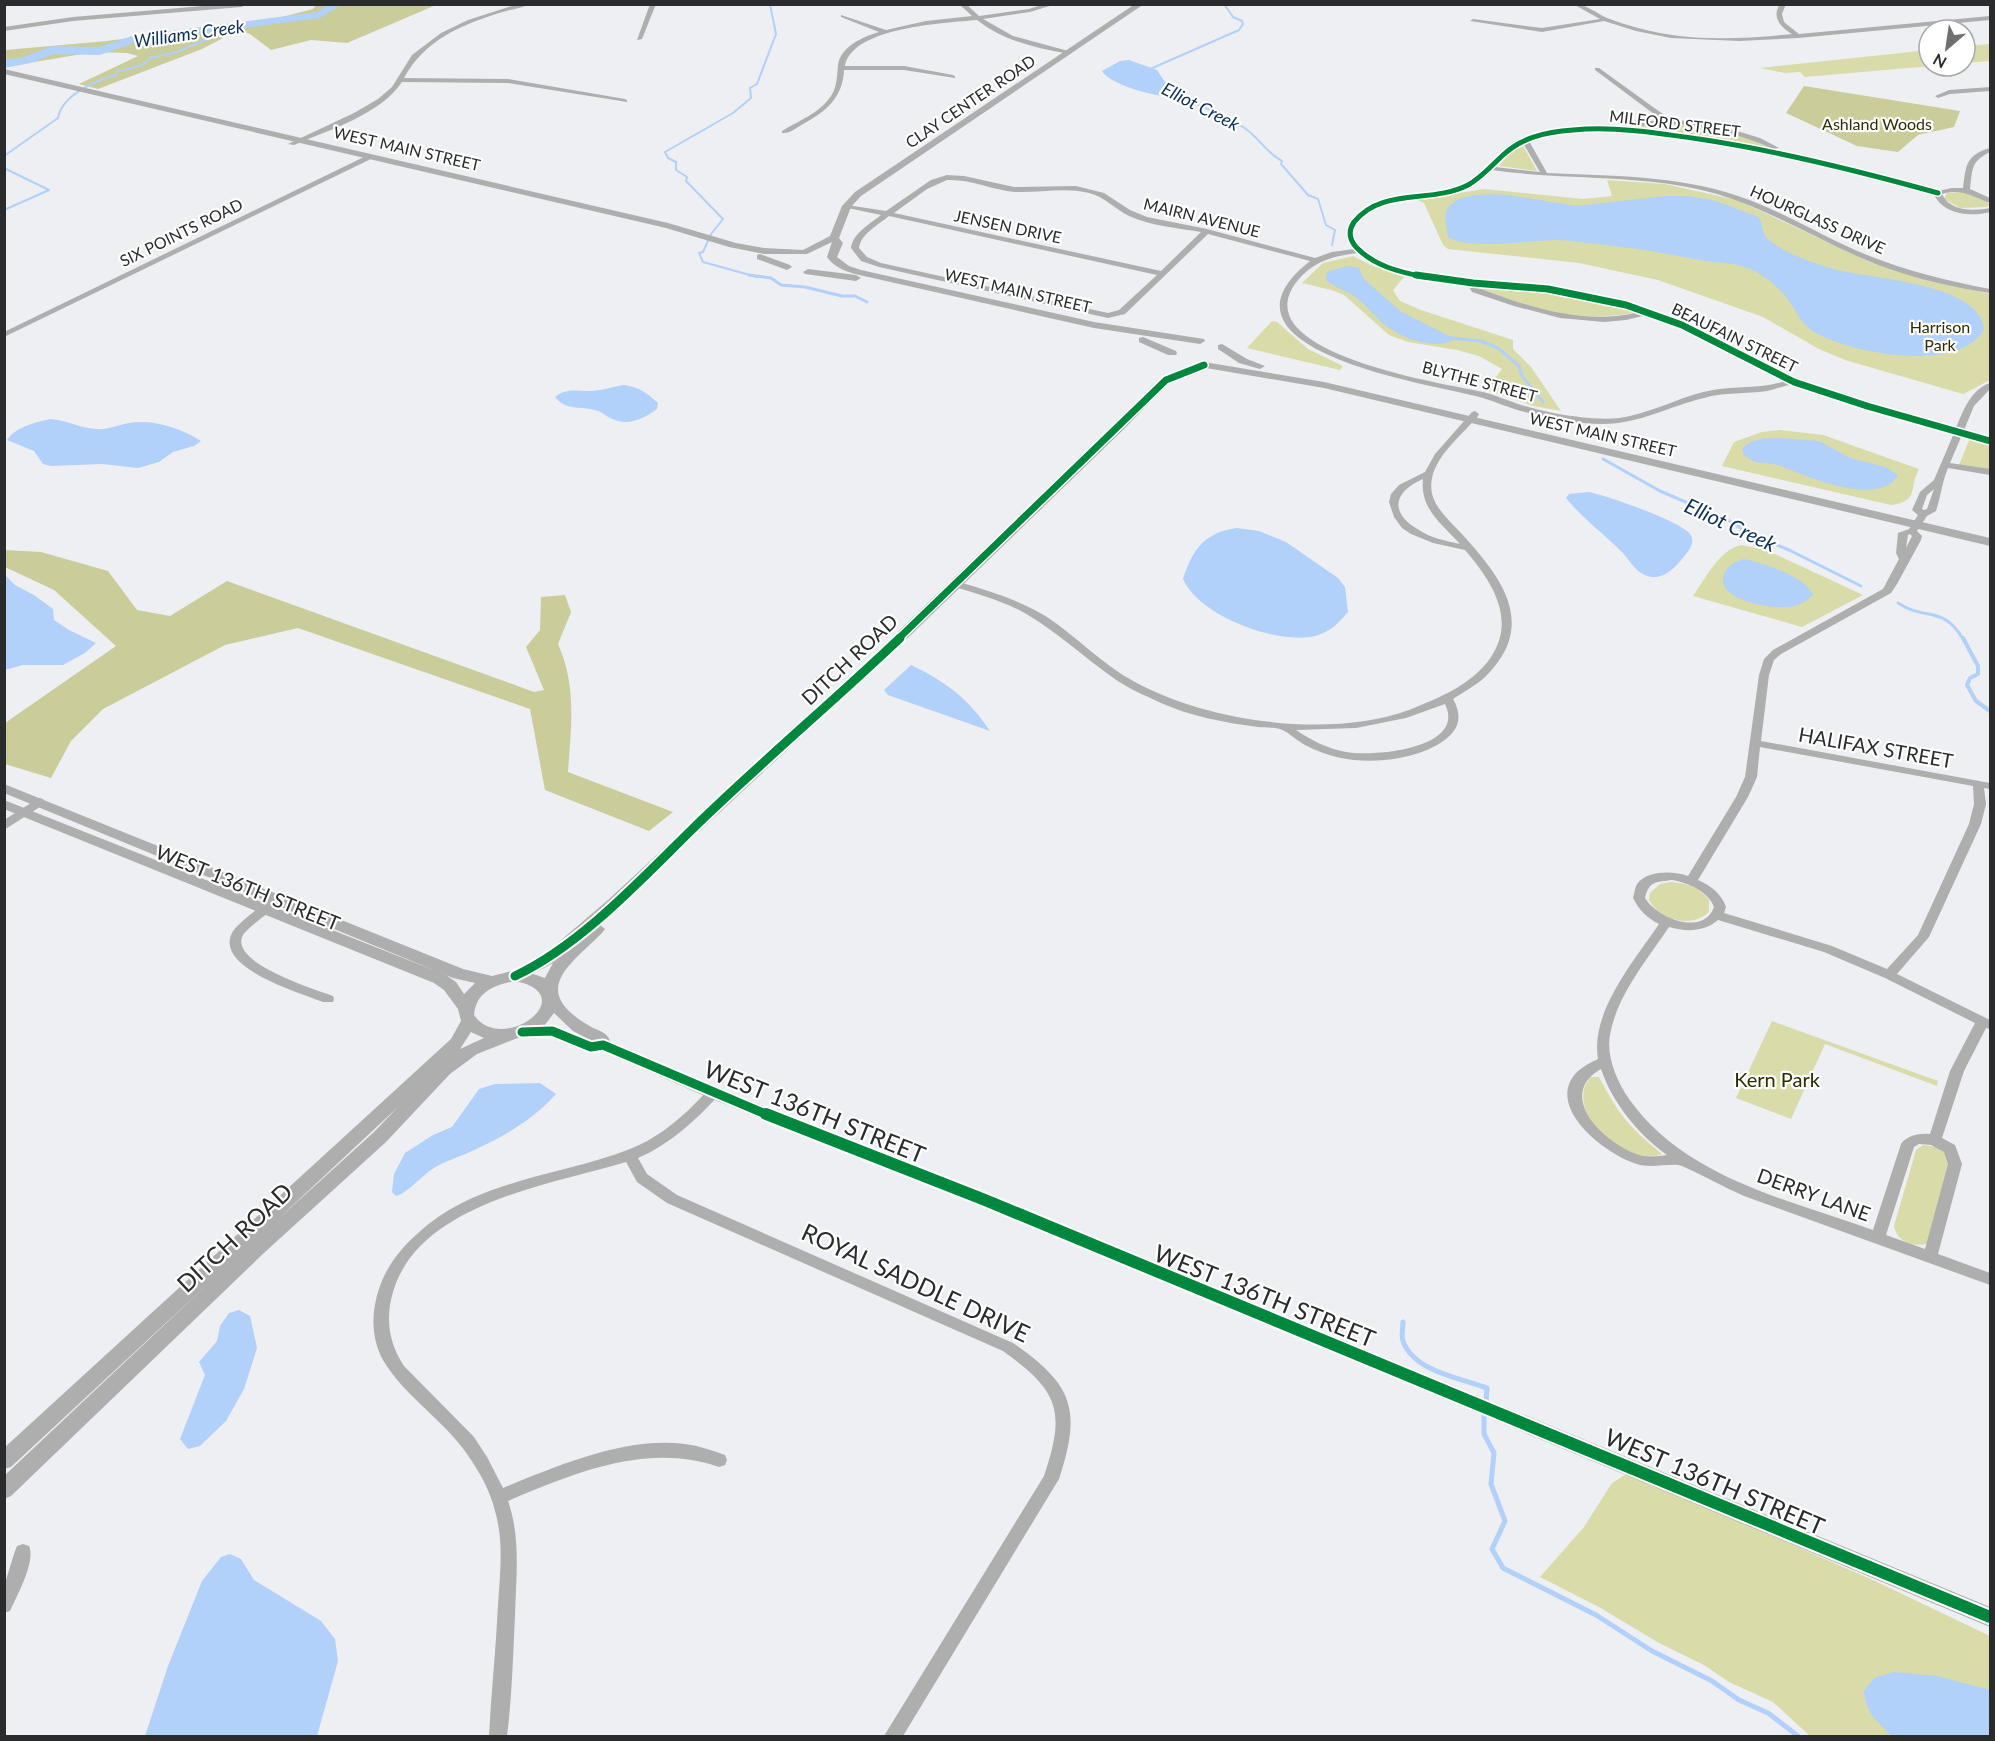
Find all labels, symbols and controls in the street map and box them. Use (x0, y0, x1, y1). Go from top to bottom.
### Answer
water label: Williams Creek (132, 14, 246, 52)
north arrow (1917, 18, 1977, 78)
text: N (1929, 50, 1949, 73)
street label: CLAY CENTER ROAD (901, 51, 1039, 151)
water label: Elliot Creek (1158, 77, 1244, 135)
street label: MILFORD STREET (1608, 106, 1742, 141)
park label: Ashland Woods (1822, 114, 1932, 133)
street label: WEST MAIN STREET (332, 122, 483, 174)
street label: HOURGLASS DRIVE (1748, 181, 1888, 257)
street label: MAIRN AVENUE (1142, 193, 1262, 241)
street label: SIX POINTS ROAD (116, 194, 246, 270)
street label: JENSEN DRIVE (953, 205, 1063, 247)
street label: WEST MAIN STREET (943, 264, 1094, 316)
street label: BEAUFAIN STREET (1669, 298, 1802, 376)
park label: Harrison Park (1910, 317, 1970, 354)
street label: BLYTHE STREET (1420, 357, 1540, 406)
street label: WEST MAIN STREET (1528, 408, 1679, 460)
water label: Elliot Creek (1681, 492, 1782, 557)
street label: DITCH ROAD (796, 608, 902, 710)
street label: HALIFAX STREET (1797, 722, 1955, 772)
street label: WEST 136TH STREET (152, 839, 344, 935)
street label: WEST 136TH STREET (700, 1053, 930, 1169)
park label: Kern Park (1734, 1067, 1821, 1091)
street label: DERRY LANE (1754, 1162, 1874, 1226)
street label: DITCH ROAD (170, 1176, 298, 1298)
street label: ROYAL SADDLE DRIVE (797, 1216, 1035, 1348)
street label: WEST 136TH STREET (1150, 1237, 1380, 1353)
street label: WEST 136TH STREET (1601, 1422, 1829, 1540)

